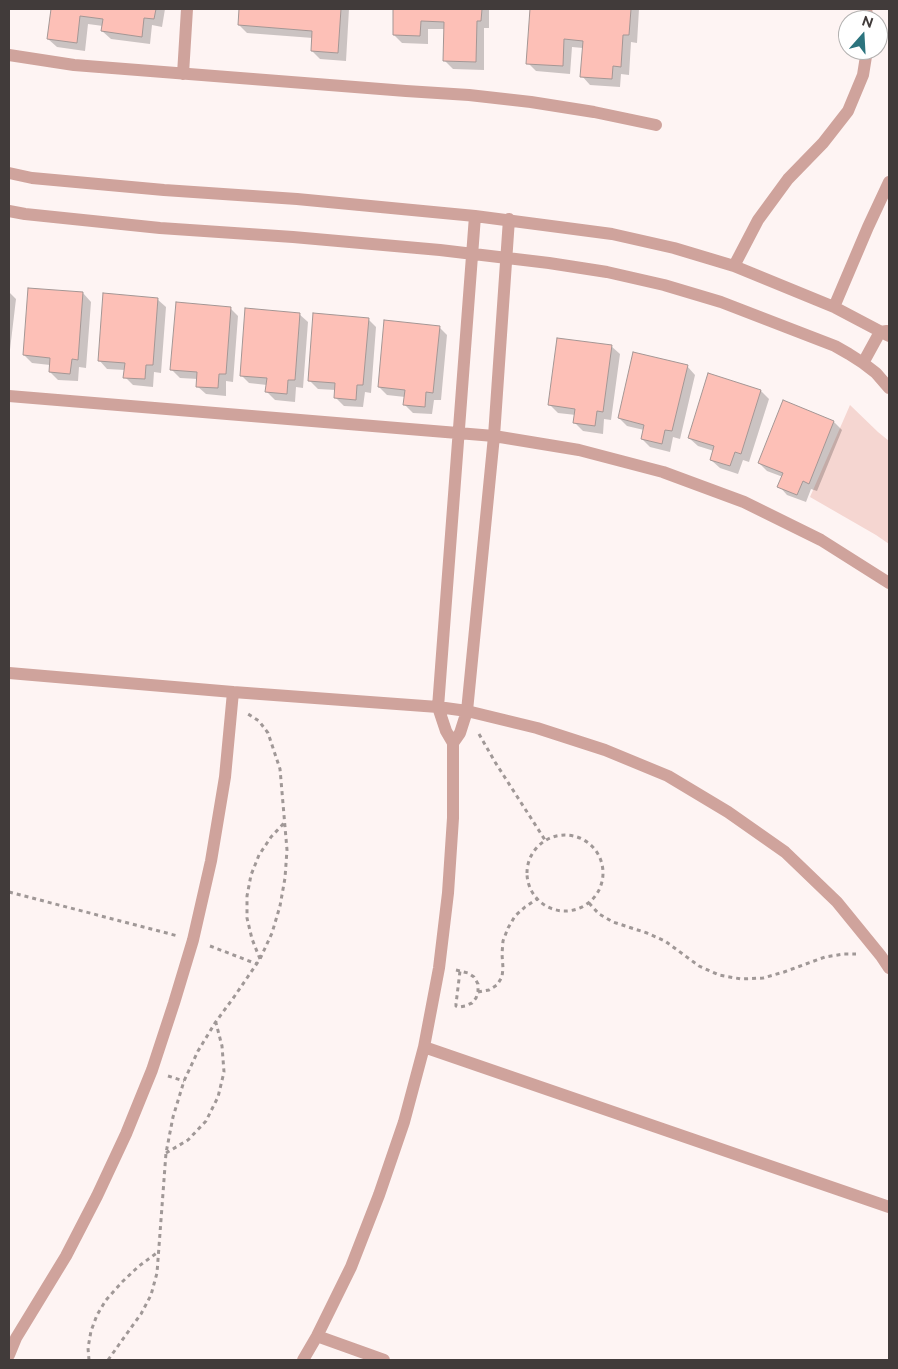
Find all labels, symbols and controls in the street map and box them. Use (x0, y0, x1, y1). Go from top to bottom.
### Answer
north arrow (838, 10, 888, 60)
text: N (860, 12, 875, 31)

